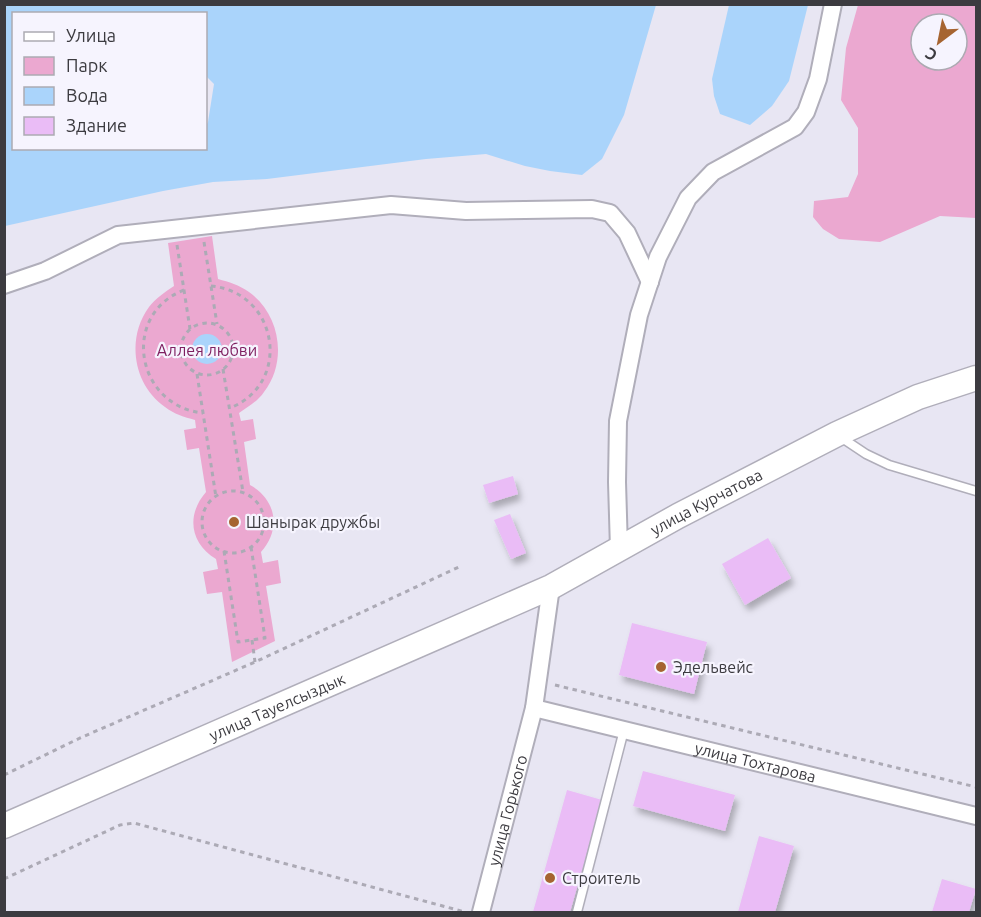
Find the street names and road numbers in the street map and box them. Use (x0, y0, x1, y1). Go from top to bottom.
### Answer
street label: улица Курчатова (647, 465, 765, 539)
street label: улица Тауелсыздык (206, 669, 348, 744)
street label: улица Тохтарова (693, 739, 818, 786)
street label: улица Горького (484, 753, 530, 868)

